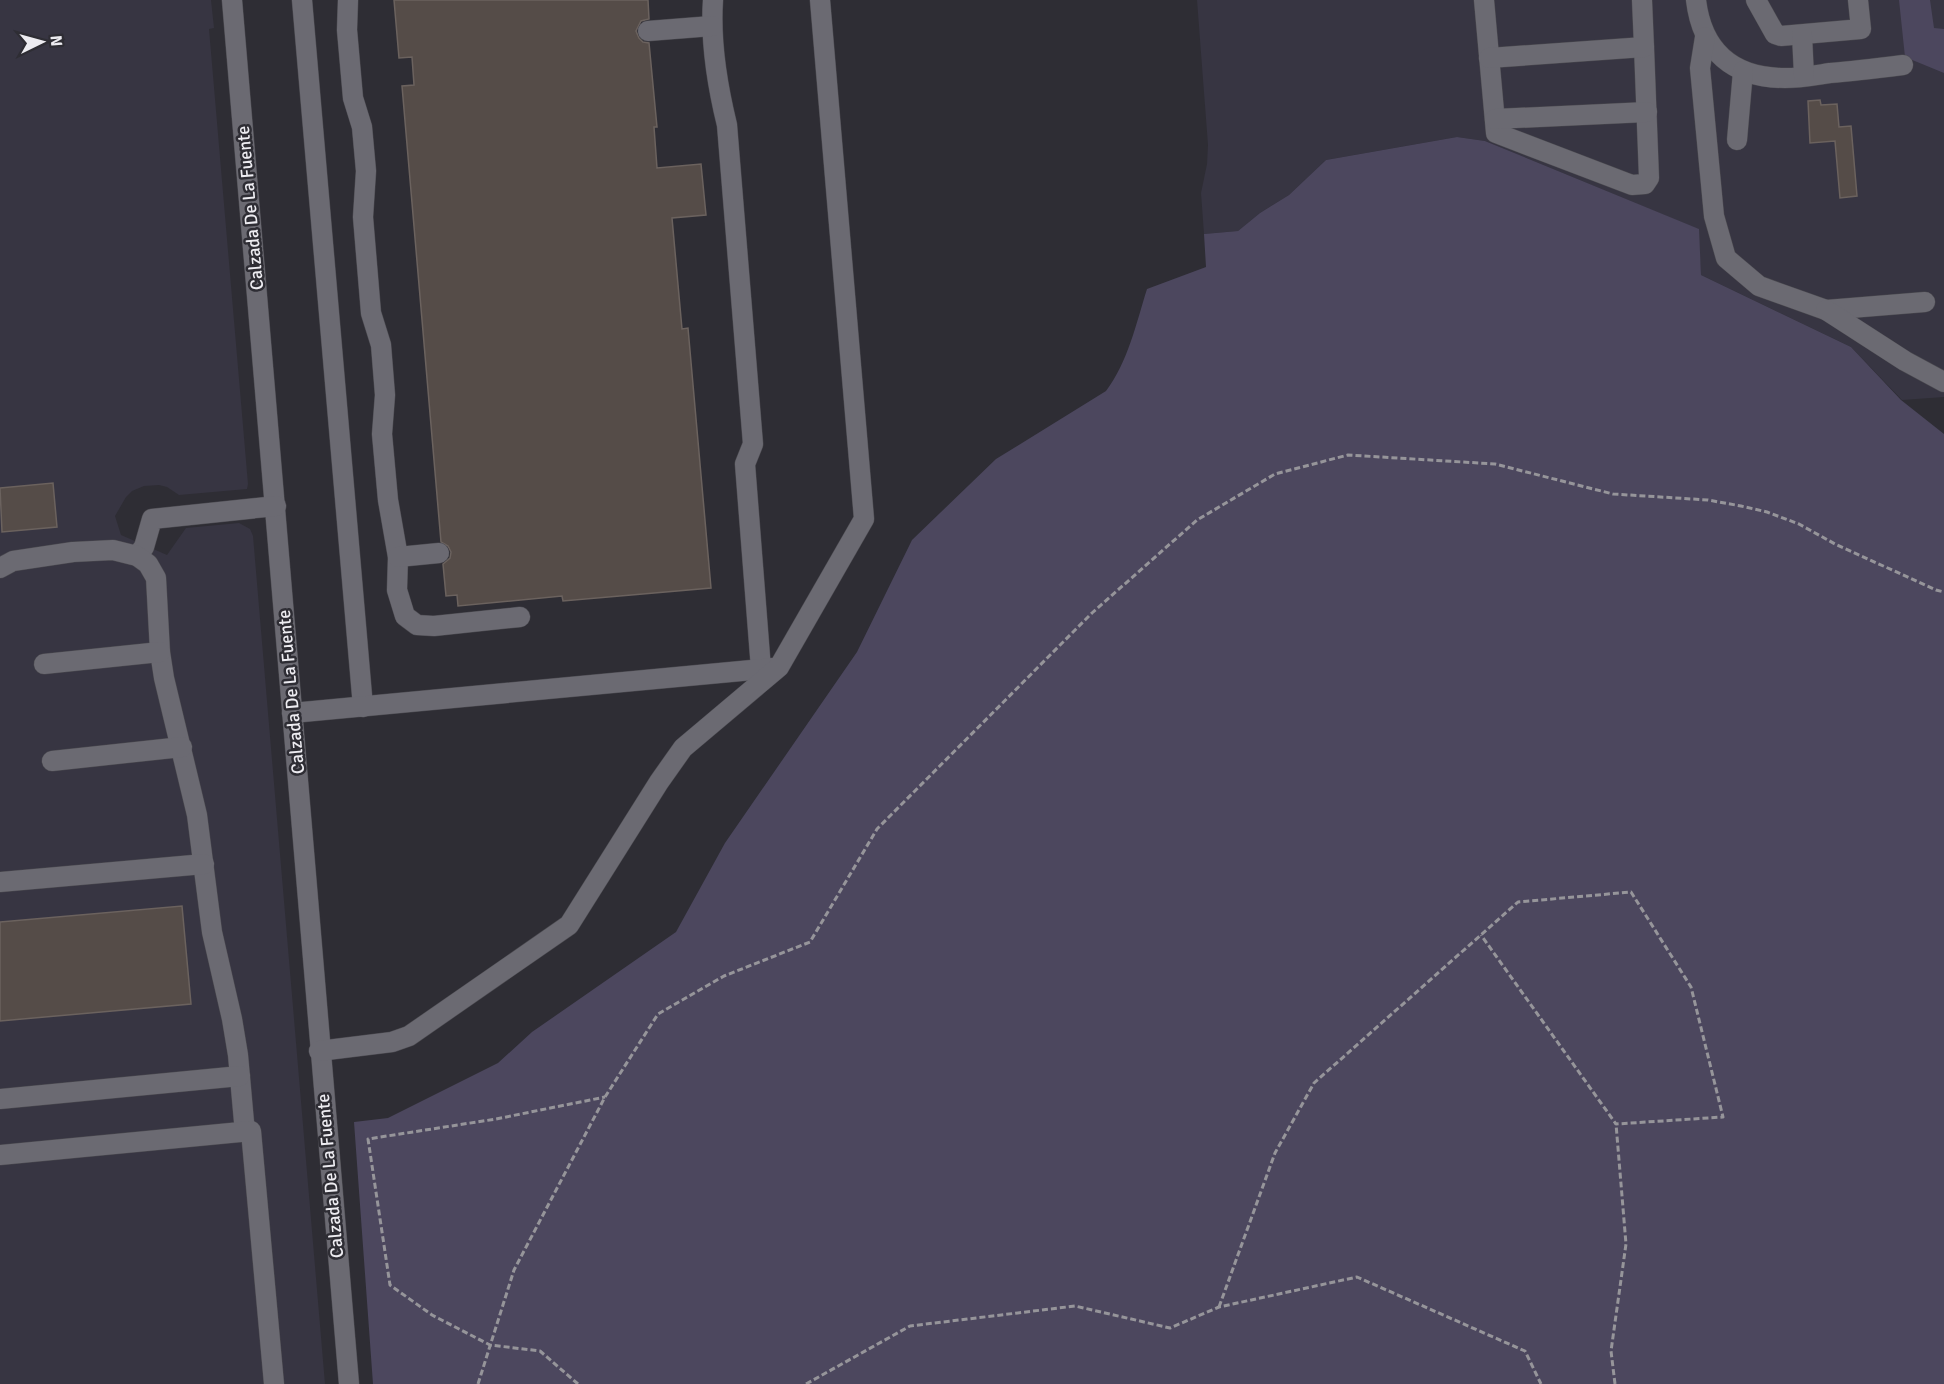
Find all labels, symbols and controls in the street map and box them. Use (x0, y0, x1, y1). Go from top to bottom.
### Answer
north arrow (12, 12, 72, 72)
text: N (45, 34, 66, 47)
street label: Calzada De La Fuente (232, 125, 268, 291)
street label: Calzada De La Fuente (273, 609, 309, 775)
street label: Calzada De La Fuente (312, 1093, 348, 1259)

